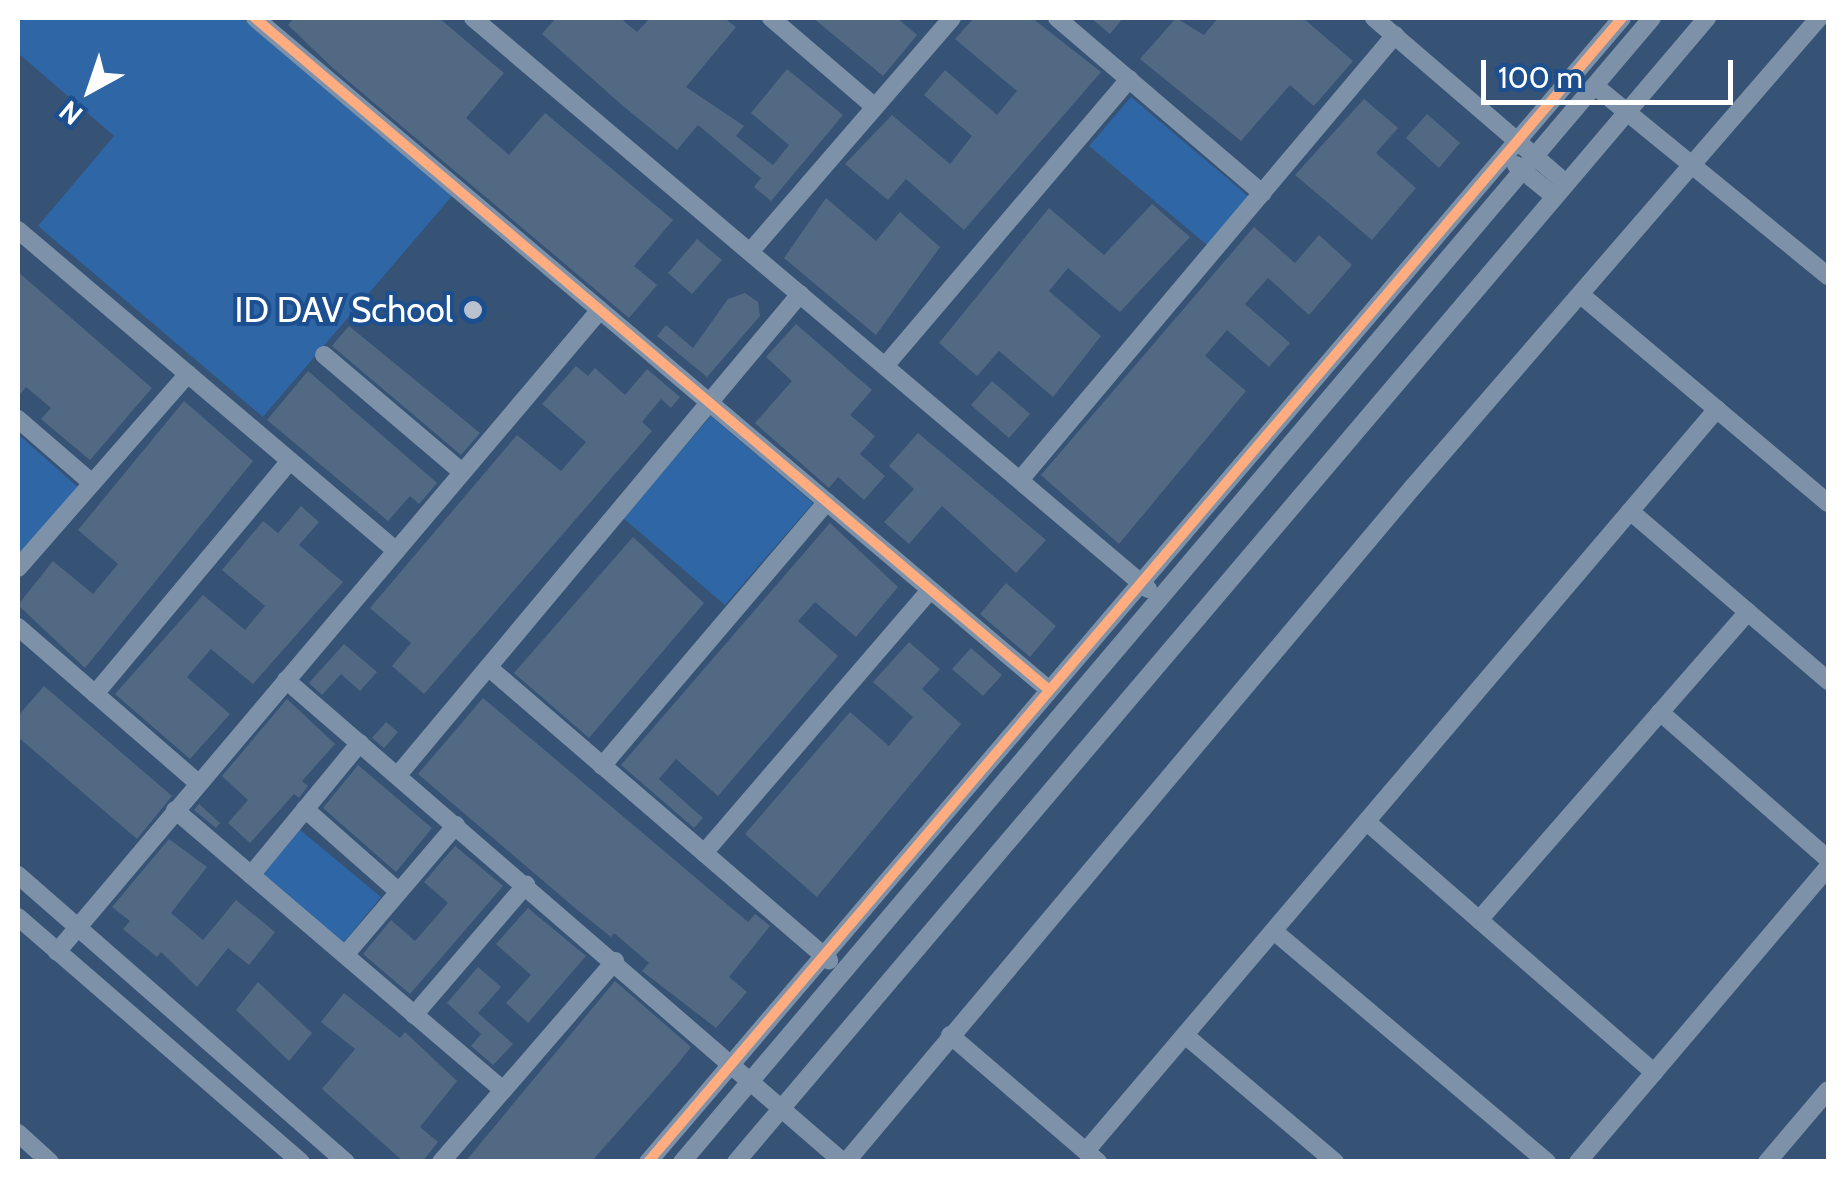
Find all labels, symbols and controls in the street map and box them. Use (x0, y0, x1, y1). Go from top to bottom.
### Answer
north arrow (40, 40, 140, 140)
scale bar (1486, 40, 1738, 102)
text: 100 m (1498, 59, 1583, 96)
text: N (52, 94, 89, 132)
place label: ID DAV School (235, 289, 453, 331)
marker: ID DAV School (462, 299, 484, 321)

